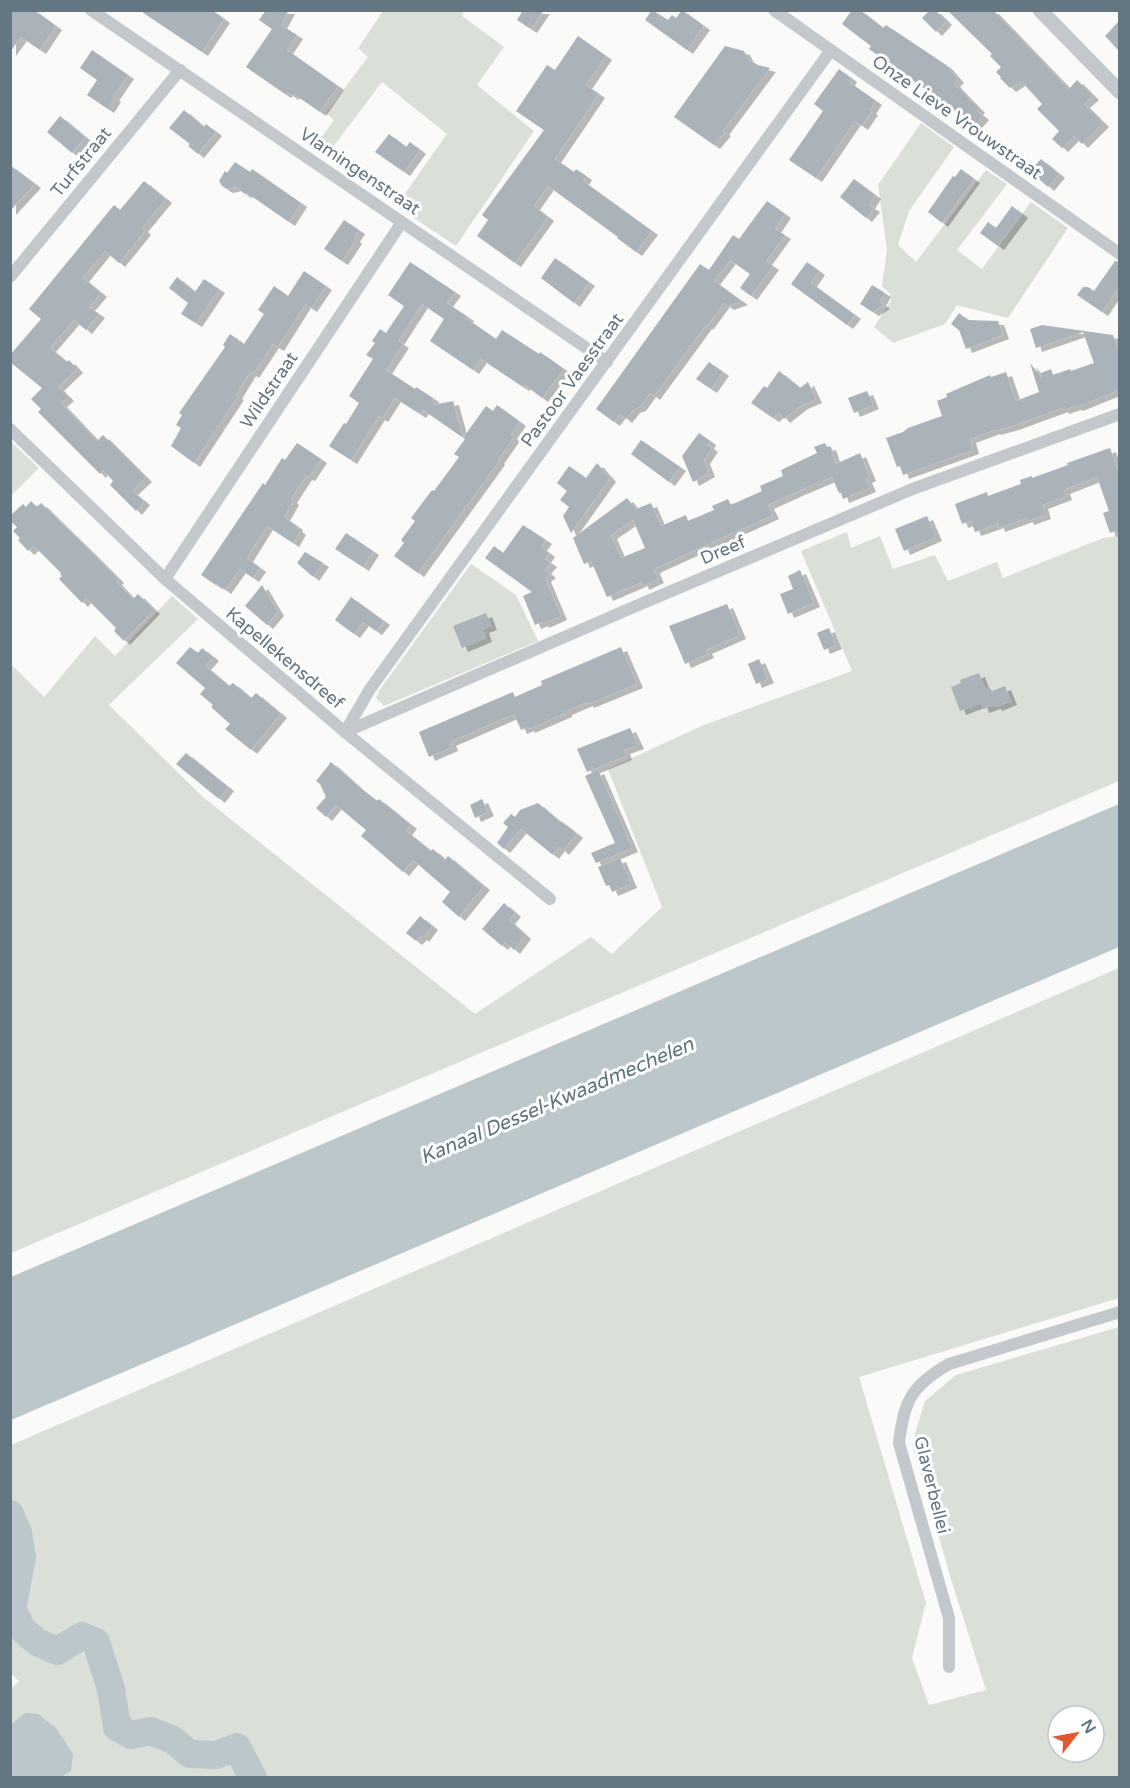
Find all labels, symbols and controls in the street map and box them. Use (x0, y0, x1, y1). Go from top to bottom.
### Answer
street label: Onze Lieve Vrouwstraat (868, 50, 1046, 184)
street label: Turfstraat (46, 122, 116, 202)
street label: Vlamingenstraat (296, 123, 425, 220)
street label: Pastoor Vaesstraat (516, 309, 628, 451)
street label: Wildstraat (235, 347, 303, 432)
street label: Dreef (697, 531, 749, 569)
street label: Kapellekensdreef (221, 602, 349, 714)
water label: Kanaal Dessel-Kwaadmechelen (417, 1032, 698, 1170)
street label: Glaverbellei (909, 1434, 955, 1536)
north arrow (1046, 1704, 1106, 1764)
text: N (1076, 1716, 1100, 1737)

